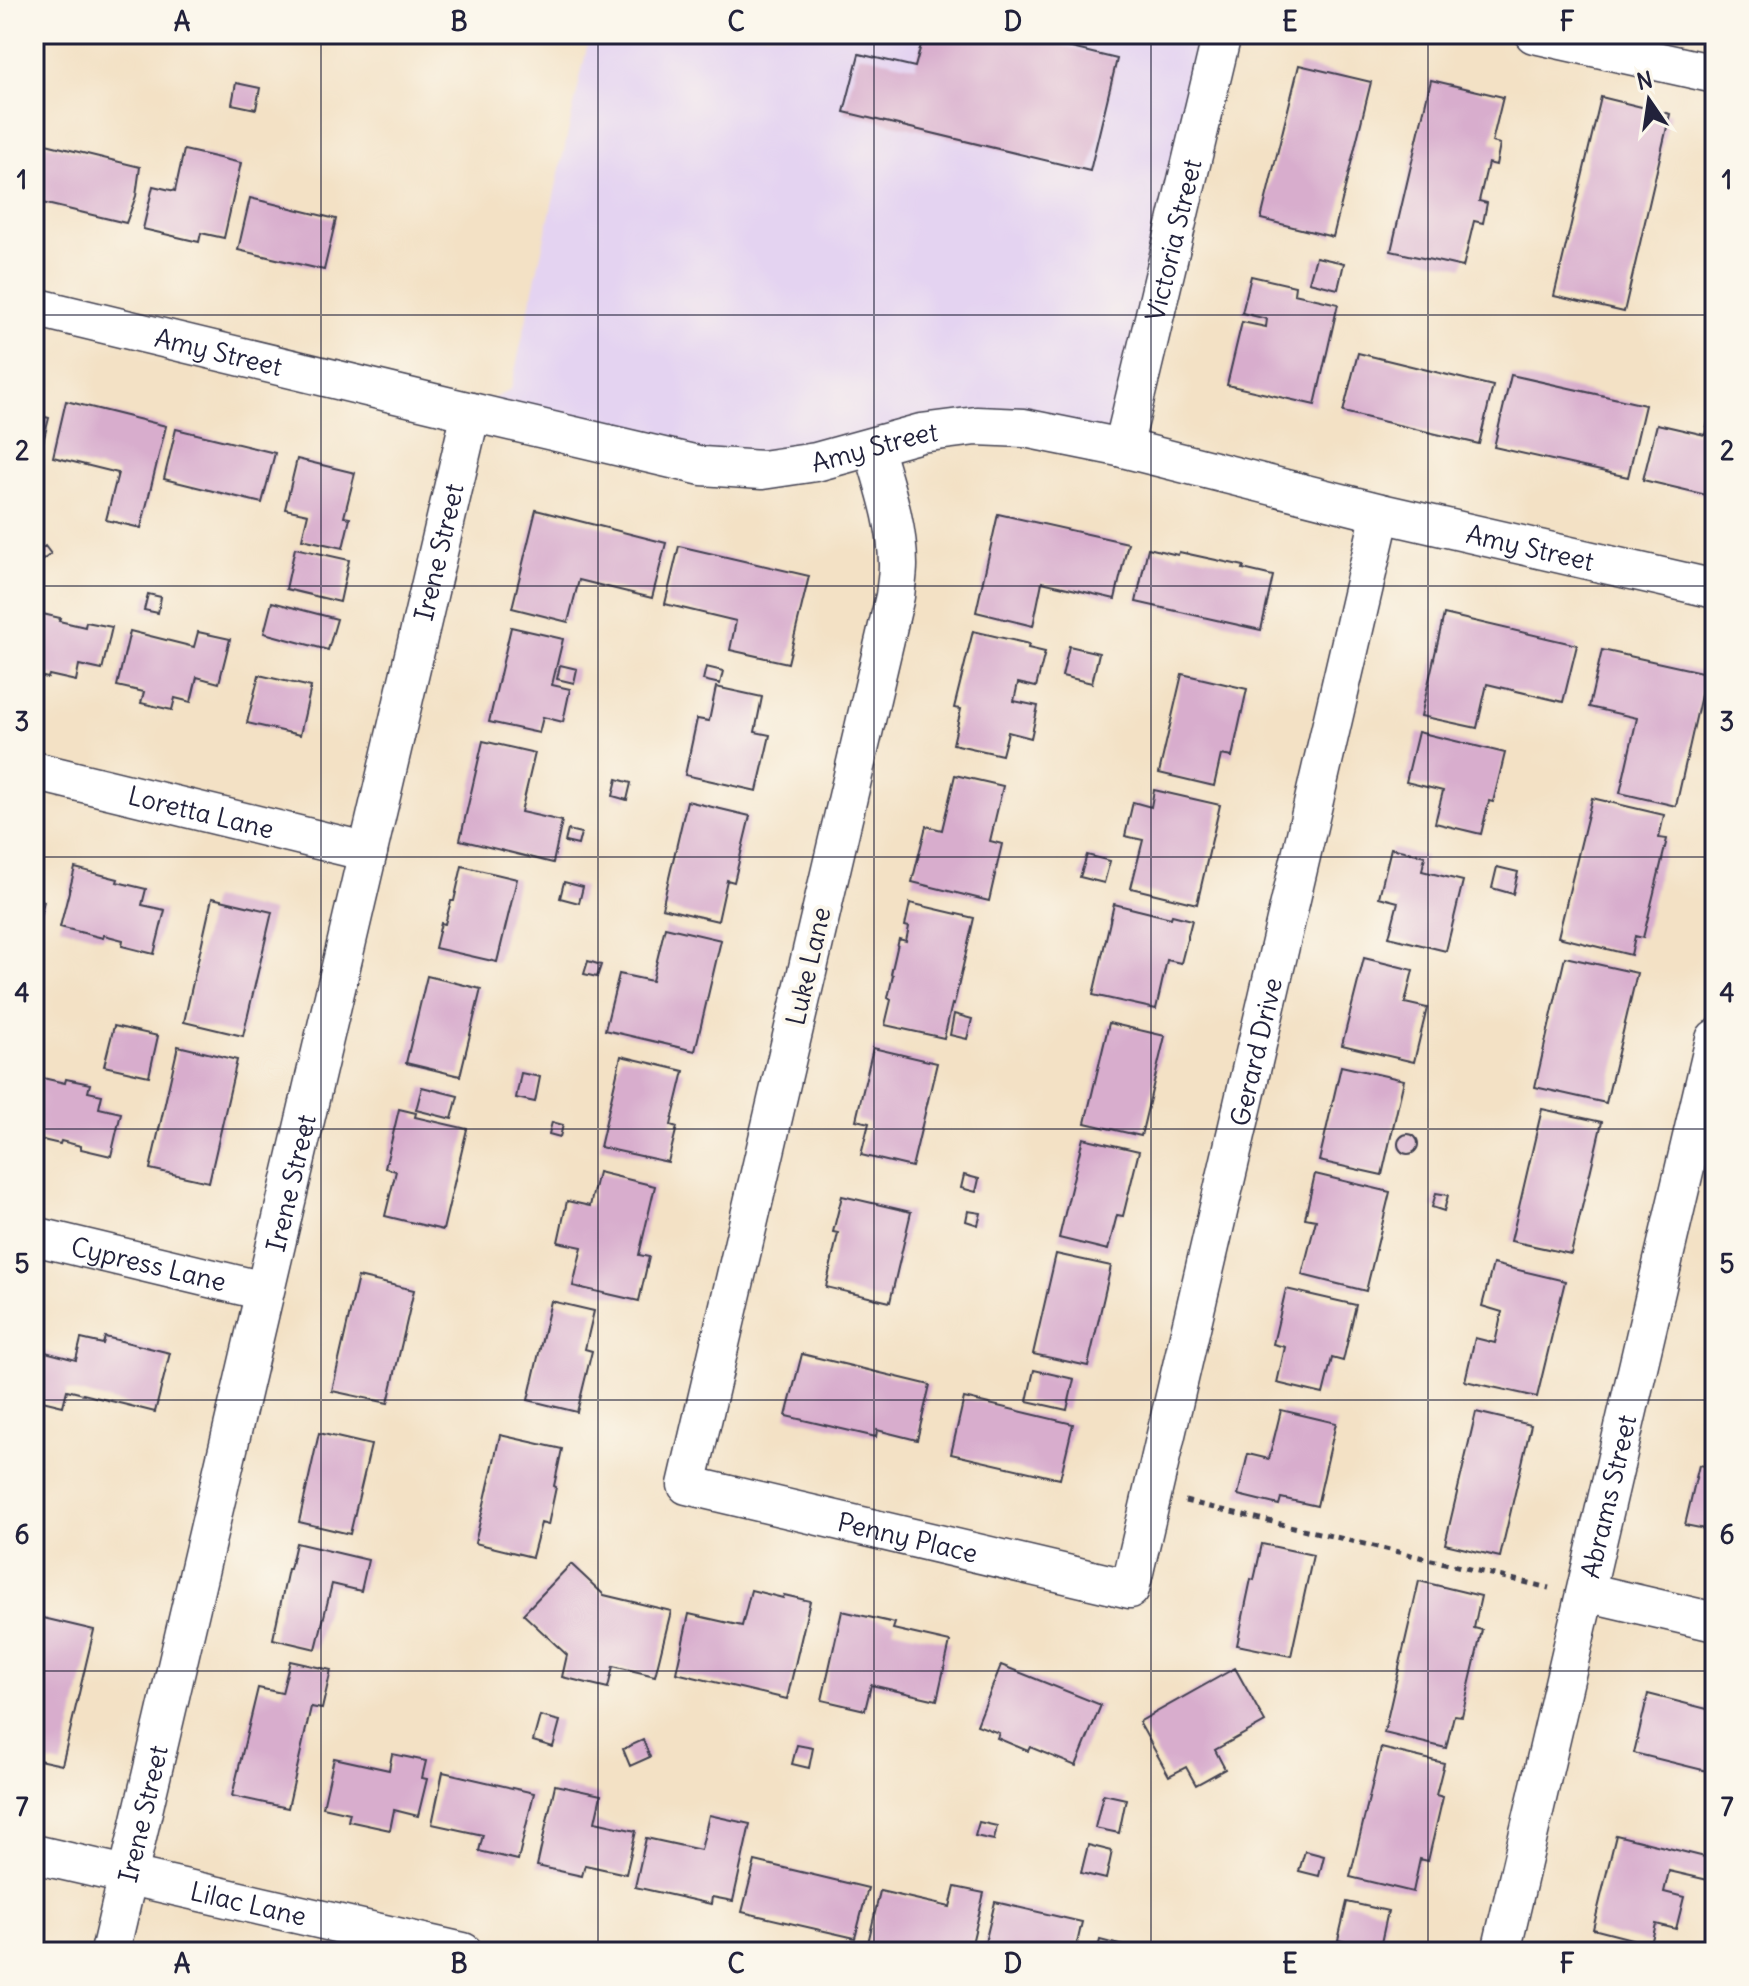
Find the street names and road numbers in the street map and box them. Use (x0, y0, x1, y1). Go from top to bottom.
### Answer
street label: Victoria Street (1137, 155, 1208, 324)
street label: Amy Street (152, 320, 286, 383)
street label: Amy Street (807, 415, 940, 479)
street label: Irene Street (406, 480, 470, 624)
street label: Amy Street (1463, 516, 1597, 578)
street label: Loretta Lane (125, 778, 277, 845)
street label: Luke Lane (778, 904, 838, 1028)
street label: Gerard Drive (1222, 974, 1289, 1129)
street label: Irene Street (258, 1111, 322, 1255)
street label: Cypress Lane (68, 1229, 229, 1298)
street label: Abrams Street (1573, 1411, 1643, 1581)
street label: Penny Place (835, 1504, 981, 1569)
street label: Irene Street (110, 1742, 174, 1886)
street label: Lilac Lane (187, 1874, 310, 1932)

